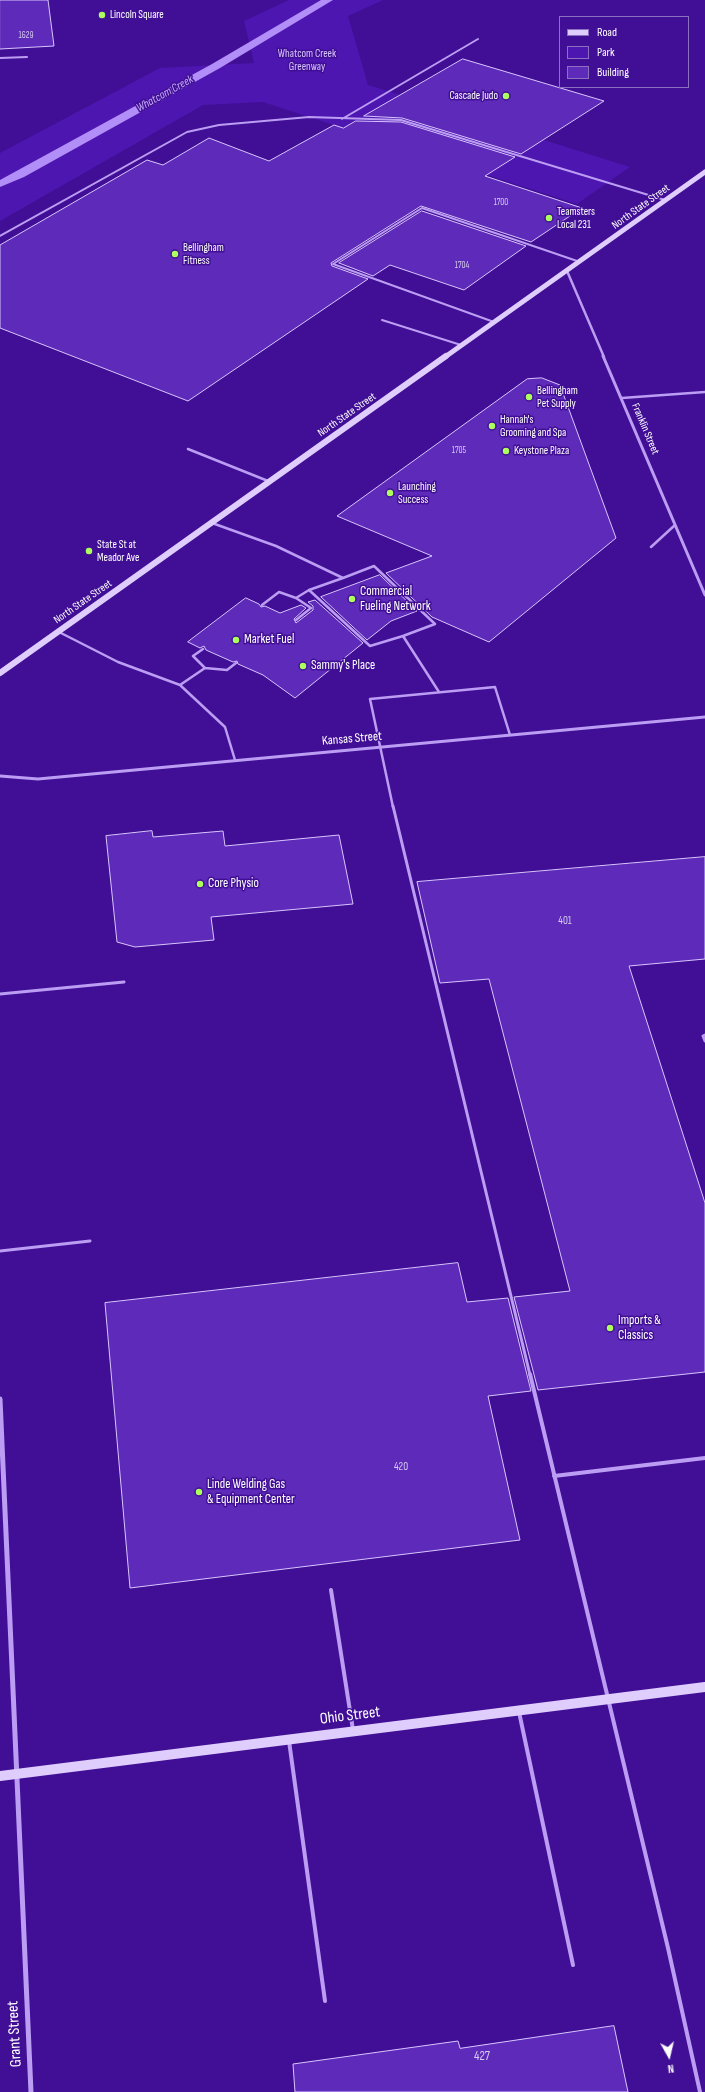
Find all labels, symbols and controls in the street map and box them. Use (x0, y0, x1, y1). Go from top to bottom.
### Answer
place label: Lincoln Square (110, 8, 164, 22)
marker: Lincoln Square (97, 10, 107, 20)
legend (559, 16, 689, 88)
text: Road (597, 25, 617, 40)
house number: 1629 (19, 31, 33, 41)
text: Park (597, 45, 615, 60)
park label: Whatcom Creek Greenway (278, 47, 336, 73)
text: Building (597, 65, 629, 80)
water label: Whatcom Creek (134, 72, 196, 116)
place label: Cascade Judo (449, 89, 498, 103)
marker: Cascade Judo (501, 91, 511, 101)
street label: North State Street (610, 182, 672, 232)
house number: 1700 (494, 198, 508, 208)
place label: Teamsters Local 231 (557, 205, 595, 231)
marker: Teamsters Local 231 (544, 213, 554, 223)
place label: Bellingham Fitness (183, 241, 224, 267)
marker: Bellingham Fitness (170, 249, 180, 259)
house number: 1704 (455, 261, 469, 271)
place label: Bellingham Pet Supply (537, 384, 578, 410)
street label: North State Street (315, 390, 379, 440)
marker: Bellingham Pet Supply (524, 392, 534, 402)
street label: Franklin Street (628, 401, 662, 457)
place label: Hannah's Grooming and Spa (500, 413, 566, 439)
marker: Hannah's Grooming and Spa (487, 421, 497, 431)
place label: Keystone Plaza (514, 444, 569, 458)
house number: 1705 (452, 446, 466, 456)
marker: Keystone Plaza (501, 446, 511, 456)
place label: Launching Success (398, 480, 436, 506)
marker: Launching Success (385, 488, 395, 498)
place label: State St at Meador Ave (97, 538, 139, 564)
marker: State St at Meador Ave (84, 546, 94, 556)
street label: North State Street (51, 577, 115, 627)
place label: Commercial Fueling Network (360, 584, 431, 615)
marker: Commercial Fueling Network (347, 594, 357, 604)
place label: Market Fuel (244, 632, 294, 648)
marker: Market Fuel (231, 635, 241, 645)
place label: Sammy's Place (311, 658, 375, 674)
marker: Sammy's Place (298, 661, 308, 671)
street label: Kansas Street (321, 729, 383, 749)
place label: Core Physio (208, 876, 259, 892)
marker: Core Physio (195, 879, 205, 889)
house number: 401 (558, 914, 572, 928)
place label: Imports & Classics (618, 1313, 661, 1344)
marker: Imports & Classics (605, 1323, 615, 1333)
house number: 420 (394, 1460, 408, 1474)
place label: Linde Welding Gas & Equipment Center (207, 1477, 295, 1508)
marker: Linde Welding Gas & Equipment Center (194, 1487, 204, 1497)
street label: Ohio Street (319, 1703, 381, 1729)
street label: Grant Street (4, 2000, 26, 2068)
north arrow (649, 2036, 689, 2076)
house number: 427 (474, 2049, 490, 2065)
text: N (667, 2062, 675, 2075)

